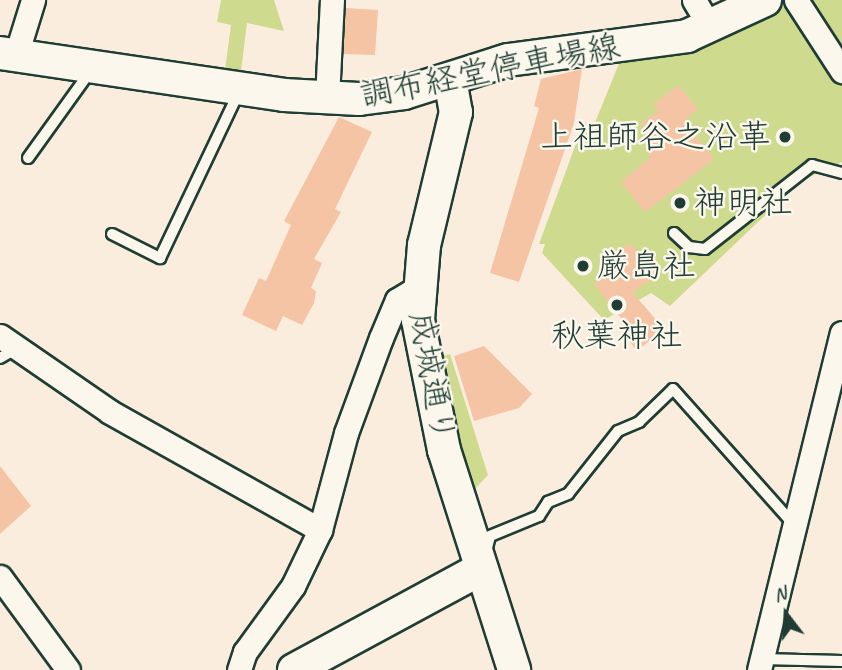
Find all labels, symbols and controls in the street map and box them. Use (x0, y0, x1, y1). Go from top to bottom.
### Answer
street label: 調布経堂停車場線 (357, 26, 623, 116)
place label: 上祖師谷之沿革 (540, 117, 771, 157)
marker: 上祖師谷之沿革 (777, 129, 793, 145)
place label: 神明社 (694, 183, 793, 223)
marker: 神明社 (672, 195, 688, 211)
place label: 厳島社 (597, 246, 696, 286)
marker: 厳島社 (575, 258, 591, 274)
marker: 秋葉神社 (609, 297, 625, 313)
street label: 成城通り (401, 309, 463, 445)
place label: 秋葉神社 (551, 316, 683, 356)
north arrow (751, 579, 821, 649)
text: N (771, 581, 789, 607)

